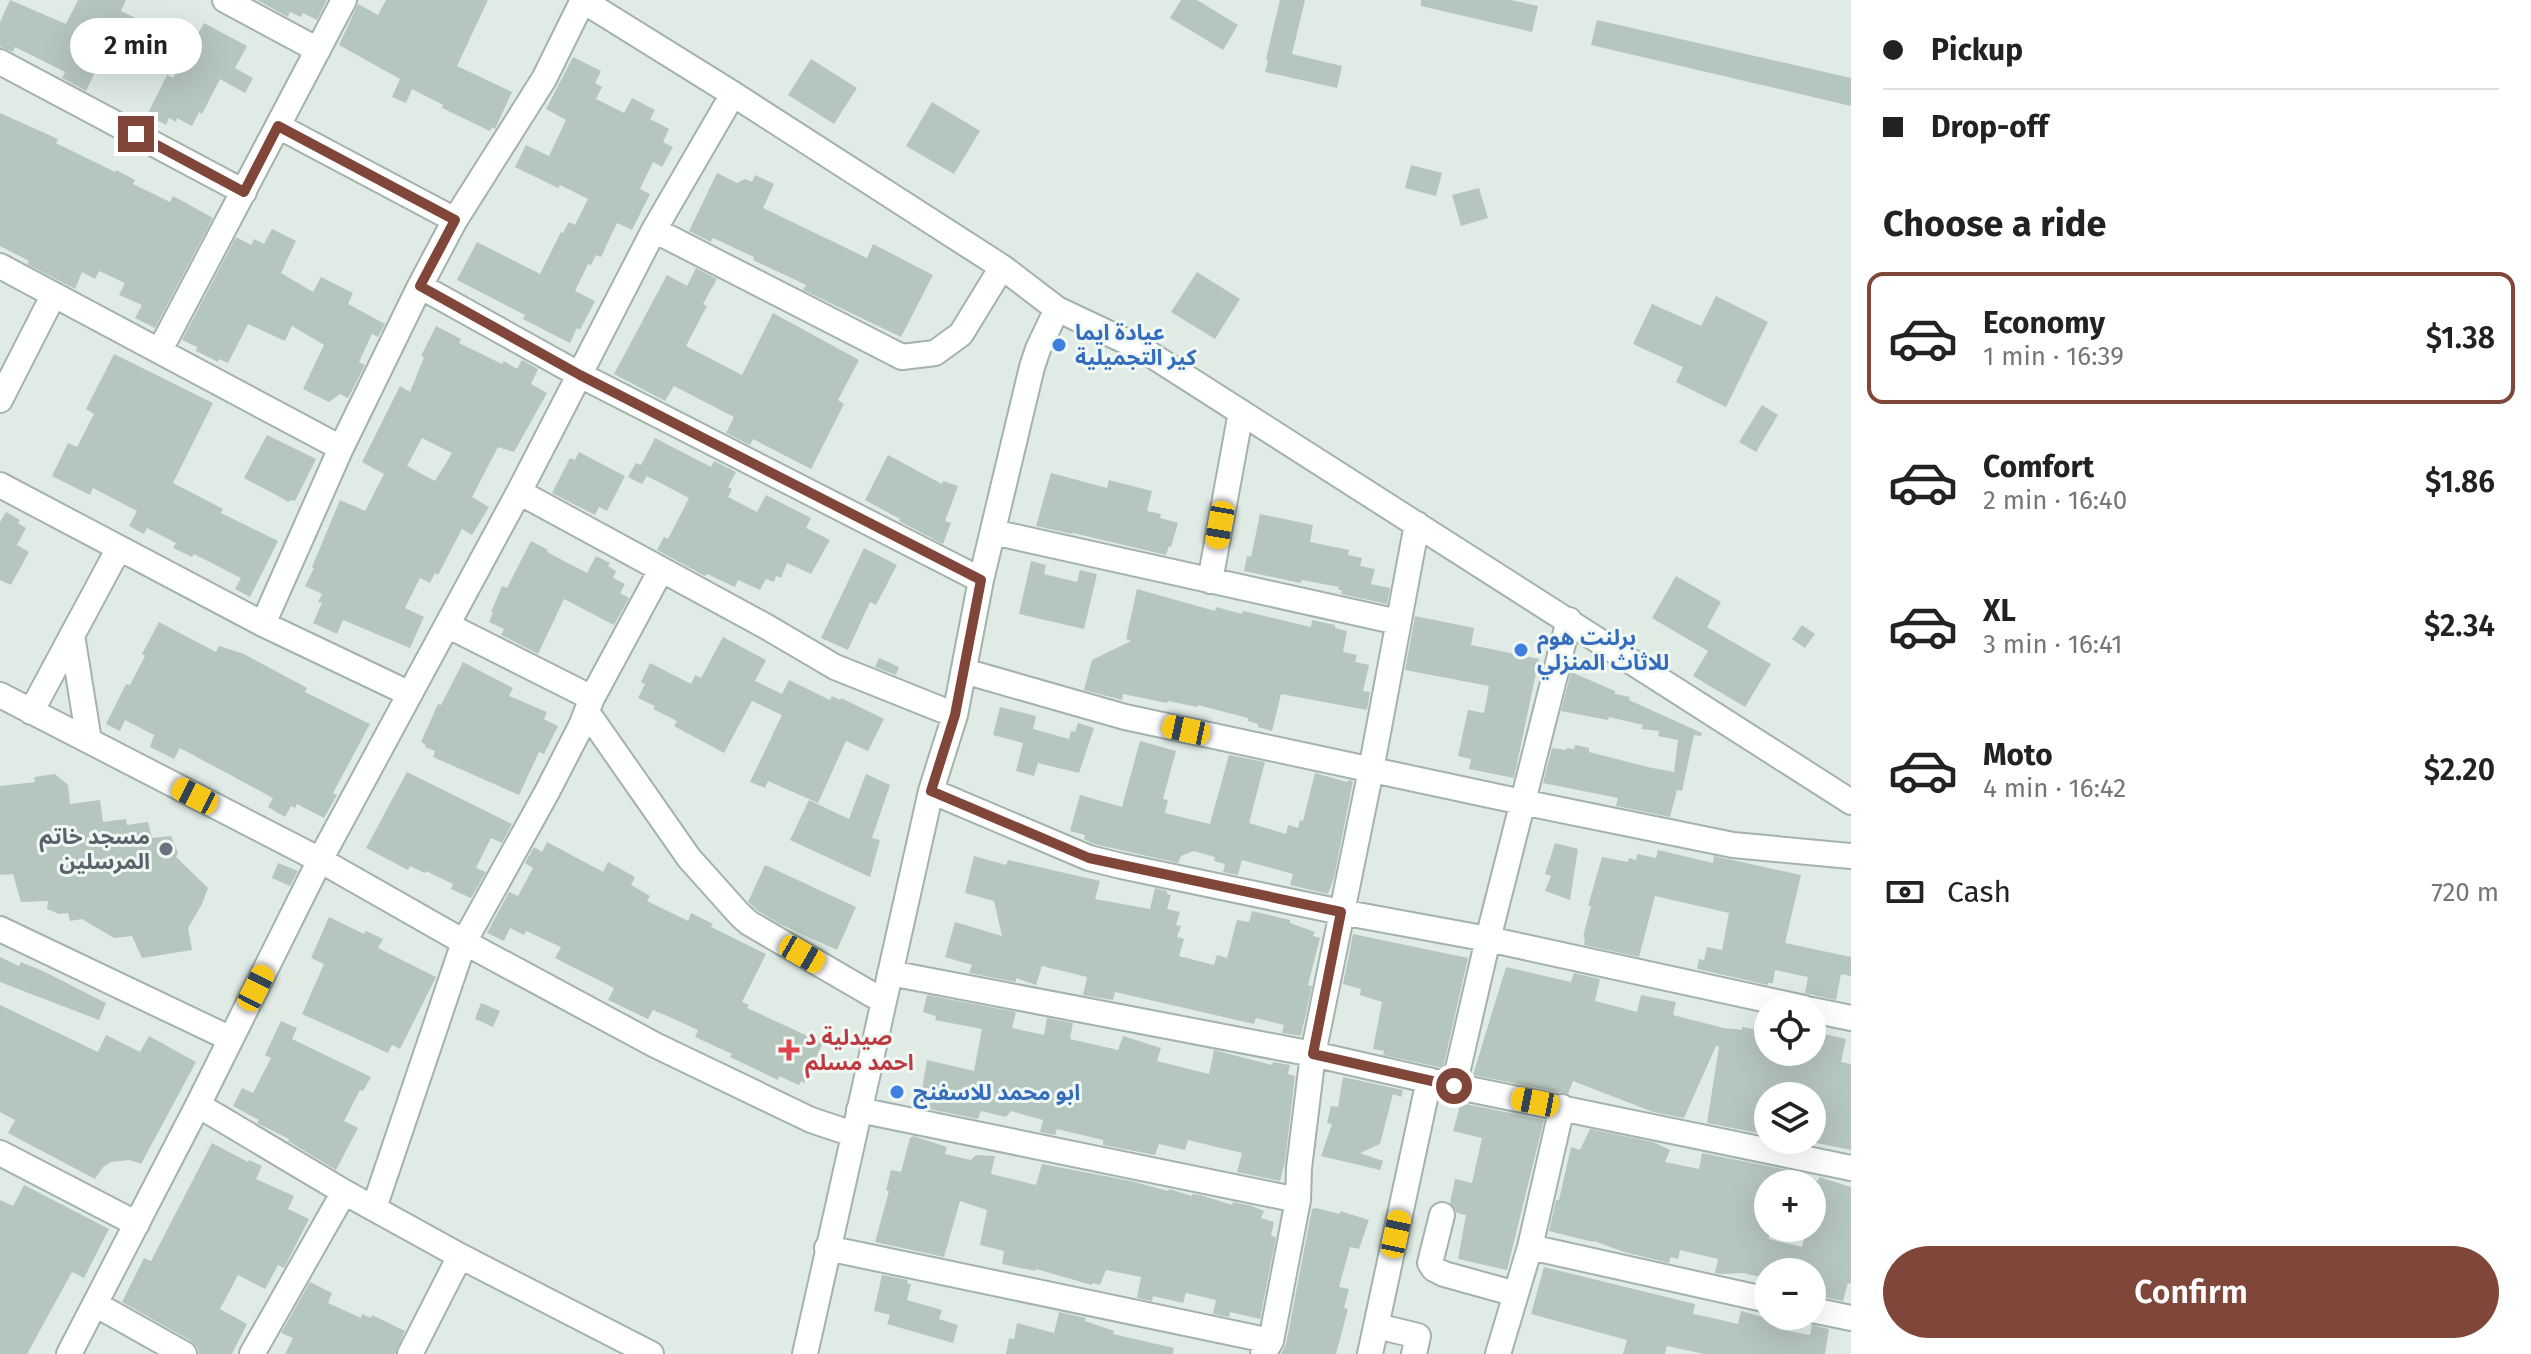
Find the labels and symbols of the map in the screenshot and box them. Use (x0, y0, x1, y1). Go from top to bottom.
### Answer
callout: 2 min (70, 18, 202, 74)
route end (118, 116, 154, 152)
place label: عيادة ايما كير التجميلية (1075, 319, 1198, 371)
marker: عيادة ايما كير التجميلية (1050, 336, 1068, 354)
car (1204, 499, 1236, 551)
place label: برلنت هوم للاثاث المنزلي (1537, 624, 1669, 680)
marker: برلنت هوم للاثاث المنزلي (1512, 641, 1530, 659)
car (1160, 713, 1212, 747)
car (168, 774, 222, 818)
place label: مسجد خاتم المرسلين (39, 823, 150, 875)
marker: مسجد خاتم المرسلين (157, 840, 175, 858)
car (775, 932, 829, 976)
car (234, 961, 278, 1015)
place label: صيدلية د احمد مسلم (805, 1024, 914, 1079)
marker: صيدلية د احمد مسلم (780, 1041, 798, 1059)
route start (1436, 1068, 1472, 1104)
place label: ابو محمد للاسفنج (913, 1079, 1080, 1109)
marker: ابو محمد للاسفنج (888, 1083, 906, 1101)
car (1509, 1086, 1561, 1118)
car (1379, 1208, 1413, 1260)

